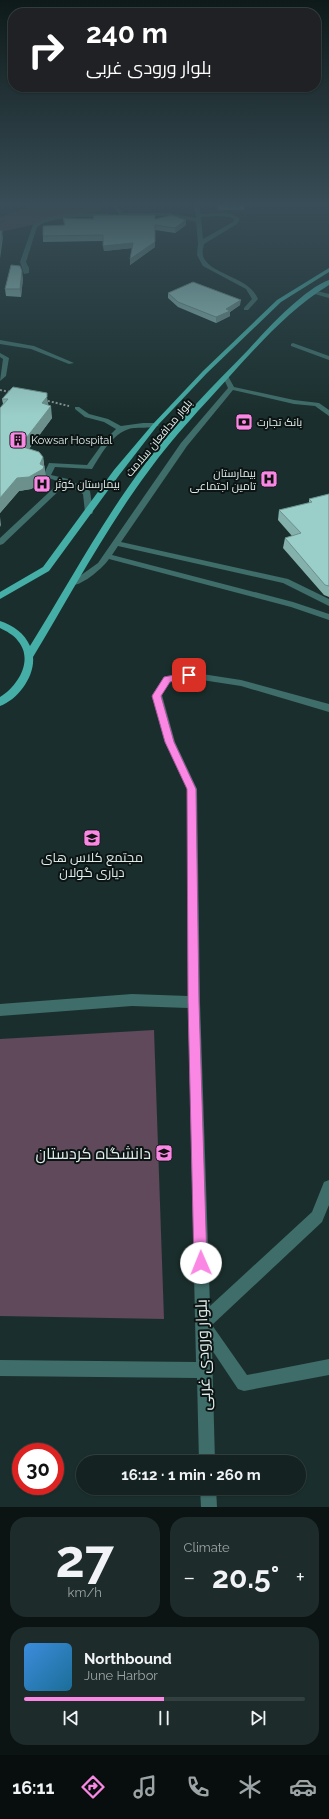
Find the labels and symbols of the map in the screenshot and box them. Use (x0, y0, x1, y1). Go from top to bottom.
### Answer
street label: بلوار مدافعان سلامت (123, 397, 195, 479)
bank icon: بانک تجارت (234, 412, 254, 432)
place label: بانک تجارت (257, 416, 302, 429)
building icon: Kowsar Hospital (8, 430, 28, 450)
place label: Kowsar Hospital (31, 434, 112, 447)
place label: بیمارستان تامین اجتماعی (190, 467, 256, 493)
hospital icon: بیمارستان تامین اجتماعی (259, 469, 279, 489)
hospital icon: بیمارستان کوثر (32, 474, 52, 494)
place label: بیمارستان کوثر (54, 478, 120, 491)
pin (172, 658, 206, 692)
school or university icon: مجتمع کلاس های دیاری گولان (82, 828, 102, 848)
place label: مجتمع کلاس های دیاری گولان (41, 850, 143, 880)
school or university icon: دانشگاه کردستان (154, 1143, 174, 1163)
place label: دانشگاه کردستان (36, 1144, 151, 1164)
position arrow (180, 1242, 222, 1284)
street label: بلوار ورودی غربی (192, 1299, 215, 1411)
speed limit sign: 30 (12, 1443, 64, 1495)

